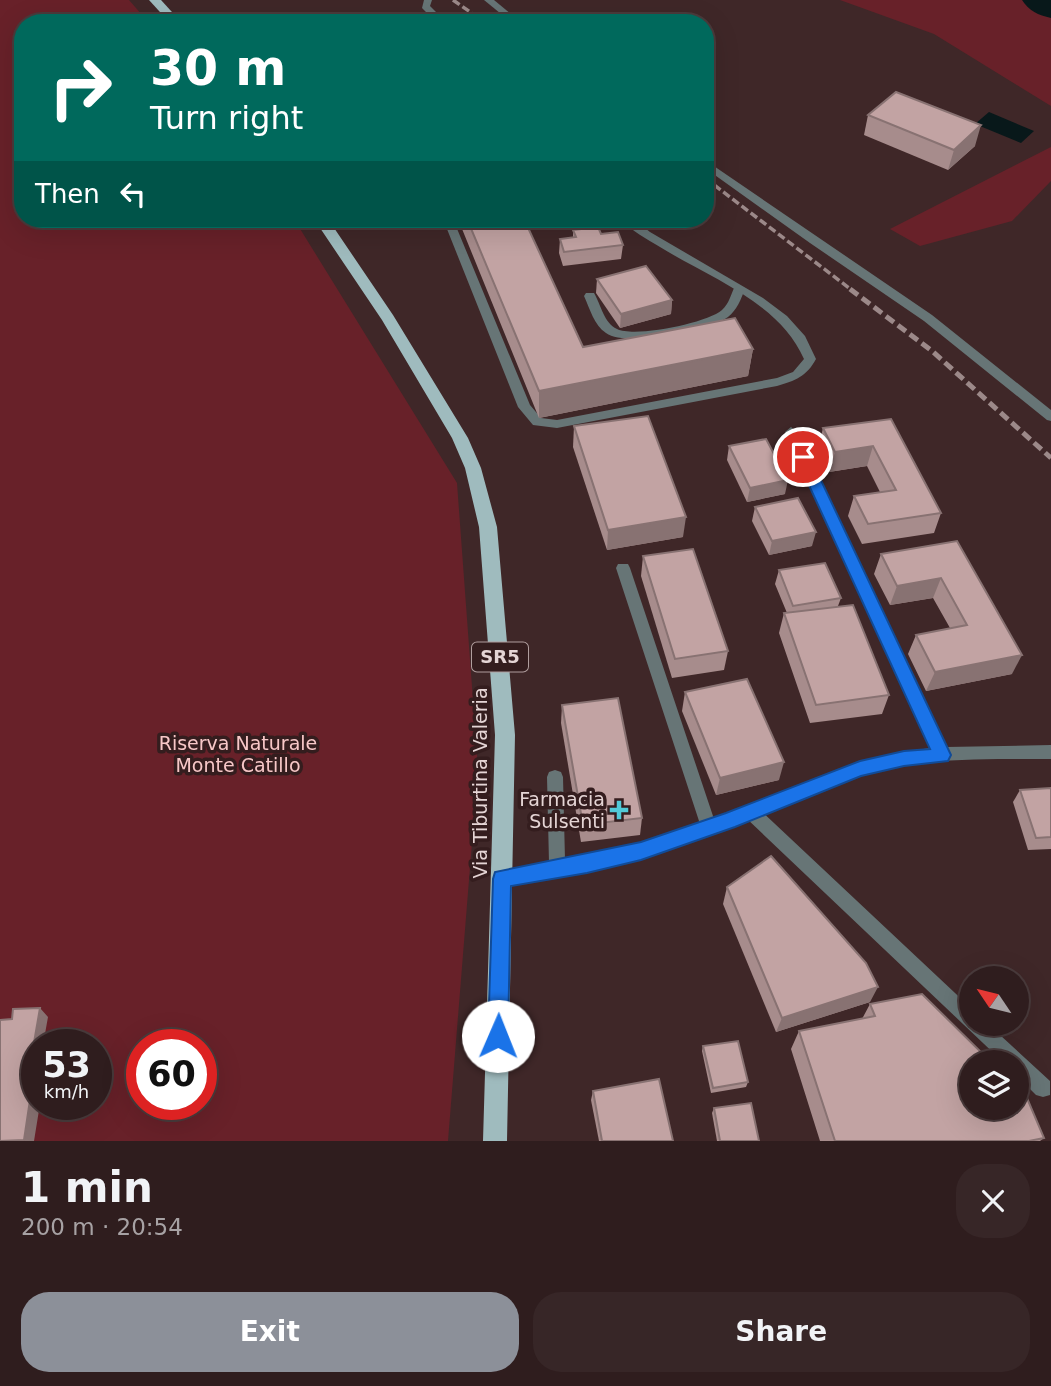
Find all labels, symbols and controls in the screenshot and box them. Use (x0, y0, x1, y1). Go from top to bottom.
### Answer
text: 30 m (150, 40, 286, 97)
icon: right (35, 42, 126, 133)
text: Turn right (150, 99, 303, 137)
icon: left (114, 175, 152, 213)
text: Then (35, 179, 100, 209)
pin (773, 427, 833, 487)
icon: arrive (784, 438, 822, 476)
road number: SR5 (472, 642, 528, 672)
street label: Via Tiburtina Valeria (469, 687, 491, 879)
park label: Riserva Naturale Monte Catillo (159, 732, 317, 776)
place label: Farmacia Sulsenti (519, 788, 605, 832)
marker: Farmacia Sulsenti (611, 802, 627, 818)
north arrow (959, 966, 1029, 1036)
map controls (959, 966, 1029, 1120)
position arrow (461, 999, 535, 1073)
speed limit sign: 60 (126, 1029, 217, 1120)
text: 53 (42, 1045, 91, 1085)
button: layers (959, 1050, 1029, 1120)
text: km/h (44, 1081, 89, 1102)
text: 1 min (21, 1163, 153, 1212)
button: close (956, 1164, 1030, 1238)
text: 200 m · 20:54 (21, 1214, 183, 1240)
button: Exit (21, 1292, 519, 1372)
button: Share (533, 1292, 1030, 1372)

